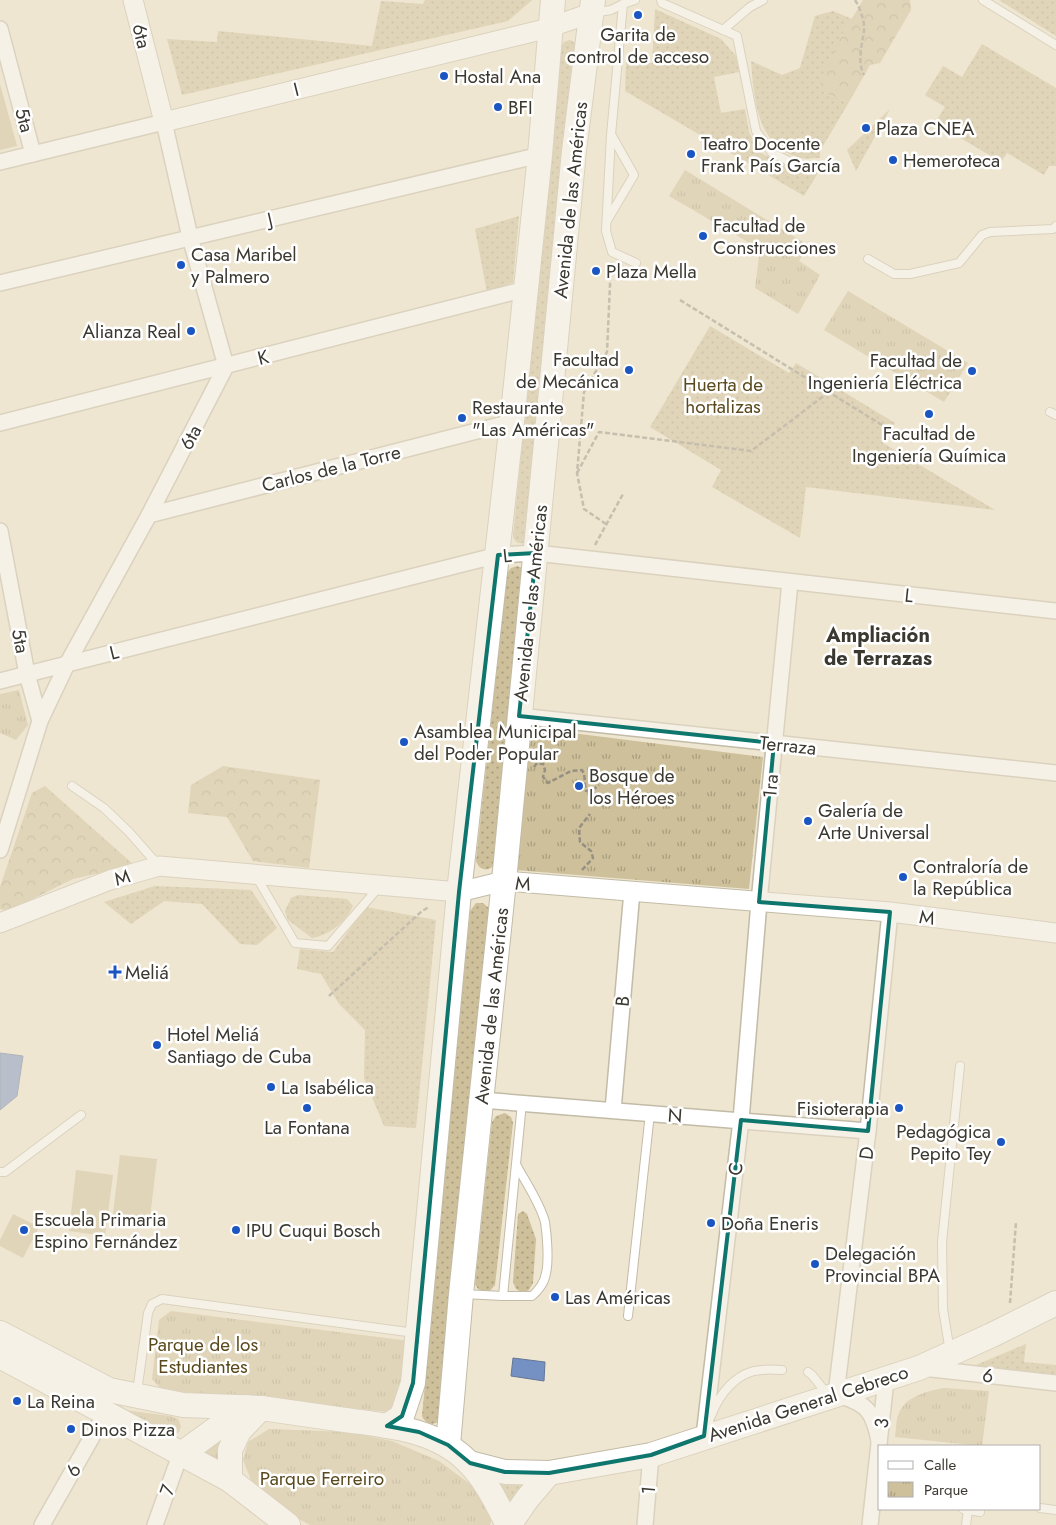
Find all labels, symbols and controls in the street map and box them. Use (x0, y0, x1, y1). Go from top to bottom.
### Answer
marker: Garita de control de acceso (632, 9, 644, 21)
street label: 6ta (125, 21, 158, 51)
place label: Garita de control de acceso (567, 21, 709, 70)
place label: Hostal Ana (454, 63, 541, 90)
marker: Hostal Ana (438, 70, 450, 82)
street label: I (291, 76, 302, 103)
place label: BFI (508, 94, 533, 121)
street label: Avenida de las Américas (547, 100, 594, 300)
marker: BFI (492, 101, 504, 113)
street label: 5ta (8, 105, 41, 135)
place label: Plaza CNEA (876, 115, 975, 142)
marker: Plaza CNEA (860, 122, 872, 134)
place label: Teatro Docente Frank País García (701, 130, 840, 179)
place label: Hemeroteca (903, 147, 1000, 174)
marker: Teatro Docente Frank País García (685, 148, 697, 160)
marker: Hemeroteca (887, 154, 899, 166)
street label: J (262, 206, 275, 234)
place label: Facultad de Construcciones (713, 212, 836, 261)
marker: Facultad de Construcciones (697, 230, 709, 242)
place label: Casa Maribel y Palmero (191, 241, 297, 290)
place label: Plaza Mella (606, 258, 697, 285)
marker: Casa Maribel y Palmero (175, 259, 187, 271)
marker: Plaza Mella (590, 265, 602, 277)
place label: Alianza Real (83, 318, 181, 345)
marker: Alianza Real (185, 325, 197, 337)
street label: K (255, 343, 272, 372)
place label: Facultad de Mecánica (516, 346, 619, 395)
place label: Facultad de Ingeniería Eléctrica (808, 347, 962, 396)
marker: Facultad de Mecánica (623, 364, 635, 376)
marker: Facultad de Ingeniería Eléctrica (966, 365, 978, 377)
park label: Huerta de hortalizas (683, 371, 763, 420)
place label: Restaurante "Las Américas" (472, 394, 595, 443)
marker: Facultad de Ingeniería Química (923, 408, 935, 420)
marker: Restaurante "Las Américas" (456, 412, 468, 424)
street label: 6ta (173, 420, 208, 454)
place label: Facultad de Ingeniería Química (852, 420, 1006, 469)
street label: Carlos de la Torre (259, 438, 404, 499)
street label: Avenida de las Américas (507, 503, 554, 703)
street label: L (501, 542, 513, 569)
street label: L (903, 582, 915, 609)
district label: Ampliación de Terrazas (824, 621, 932, 673)
street label: 5ta (5, 627, 36, 656)
street label: L (107, 638, 122, 667)
place label: Asamblea Municipal del Poder Popular (414, 718, 577, 767)
street label: Terraza (758, 729, 818, 762)
marker: Asamblea Municipal del Poder Popular (398, 736, 410, 748)
place label: Bosque de los Héroes (589, 762, 675, 811)
street label: 1ra (756, 773, 785, 799)
marker: Bosque de los Héroes (573, 780, 585, 792)
place label: Galería de Arte Universal (818, 797, 929, 846)
marker: Galería de Arte Universal (802, 815, 814, 827)
place label: Contraloría de la República (913, 853, 1028, 902)
street label: M (111, 862, 133, 893)
street label: M (514, 869, 532, 898)
marker: Contraloría de la República (897, 871, 909, 883)
street label: M (918, 903, 936, 932)
street label: Avenida de las Américas (468, 906, 515, 1106)
place label: Meliá (125, 959, 169, 986)
marker: Meliá (109, 966, 121, 978)
street label: B (609, 995, 636, 1008)
place label: Hotel Meliá Santiago de Cuba (167, 1021, 311, 1070)
marker: Hotel Meliá Santiago de Cuba (151, 1039, 163, 1051)
place label: La Isabélica (281, 1074, 374, 1101)
marker: La Isabélica (265, 1081, 277, 1093)
place label: Fisioterapia (797, 1095, 889, 1122)
marker: La Fontana (301, 1102, 313, 1114)
street label: N (667, 1102, 683, 1129)
marker: Fisioterapia (893, 1102, 905, 1114)
place label: La Fontana (264, 1114, 350, 1141)
place label: Pedagógica Pepito Tey (896, 1118, 992, 1167)
marker: Pedagógica Pepito Tey (995, 1136, 1007, 1148)
street label: D (852, 1145, 881, 1161)
street label: C (721, 1161, 750, 1177)
place label: Escuela Primaria Espino Fernández (34, 1206, 178, 1255)
place label: Doña Eneris (721, 1210, 819, 1237)
place label: IPU Cuqui Bosch (246, 1217, 381, 1244)
marker: Doña Eneris (705, 1217, 717, 1229)
marker: Escuela Primaria Espino Fernández (18, 1224, 30, 1236)
marker: IPU Cuqui Bosch (230, 1224, 242, 1236)
place label: Delegación Provincial BPA (825, 1240, 941, 1289)
marker: Delegación Provincial BPA (809, 1258, 821, 1270)
place label: Las Américas (565, 1284, 671, 1311)
marker: Las Américas (549, 1291, 561, 1303)
park label: Parque de los Estudiantes (148, 1331, 258, 1380)
street label: Avenida General Cebreco (705, 1358, 912, 1449)
street label: 6 (981, 1361, 995, 1389)
place label: La Reina (27, 1388, 95, 1415)
marker: La Reina (11, 1395, 23, 1407)
place label: Dinos Pizza (81, 1416, 175, 1443)
street label: 3 (868, 1416, 895, 1430)
marker: Dinos Pizza (65, 1423, 77, 1435)
legend (878, 1445, 1041, 1510)
text: Calle (924, 1454, 956, 1476)
street label: 6 (59, 1459, 88, 1482)
park label: Parque Ferreiro (260, 1465, 384, 1492)
text: Parque (924, 1479, 968, 1501)
street label: 7 (153, 1481, 182, 1499)
street label: 1 (635, 1485, 662, 1495)

